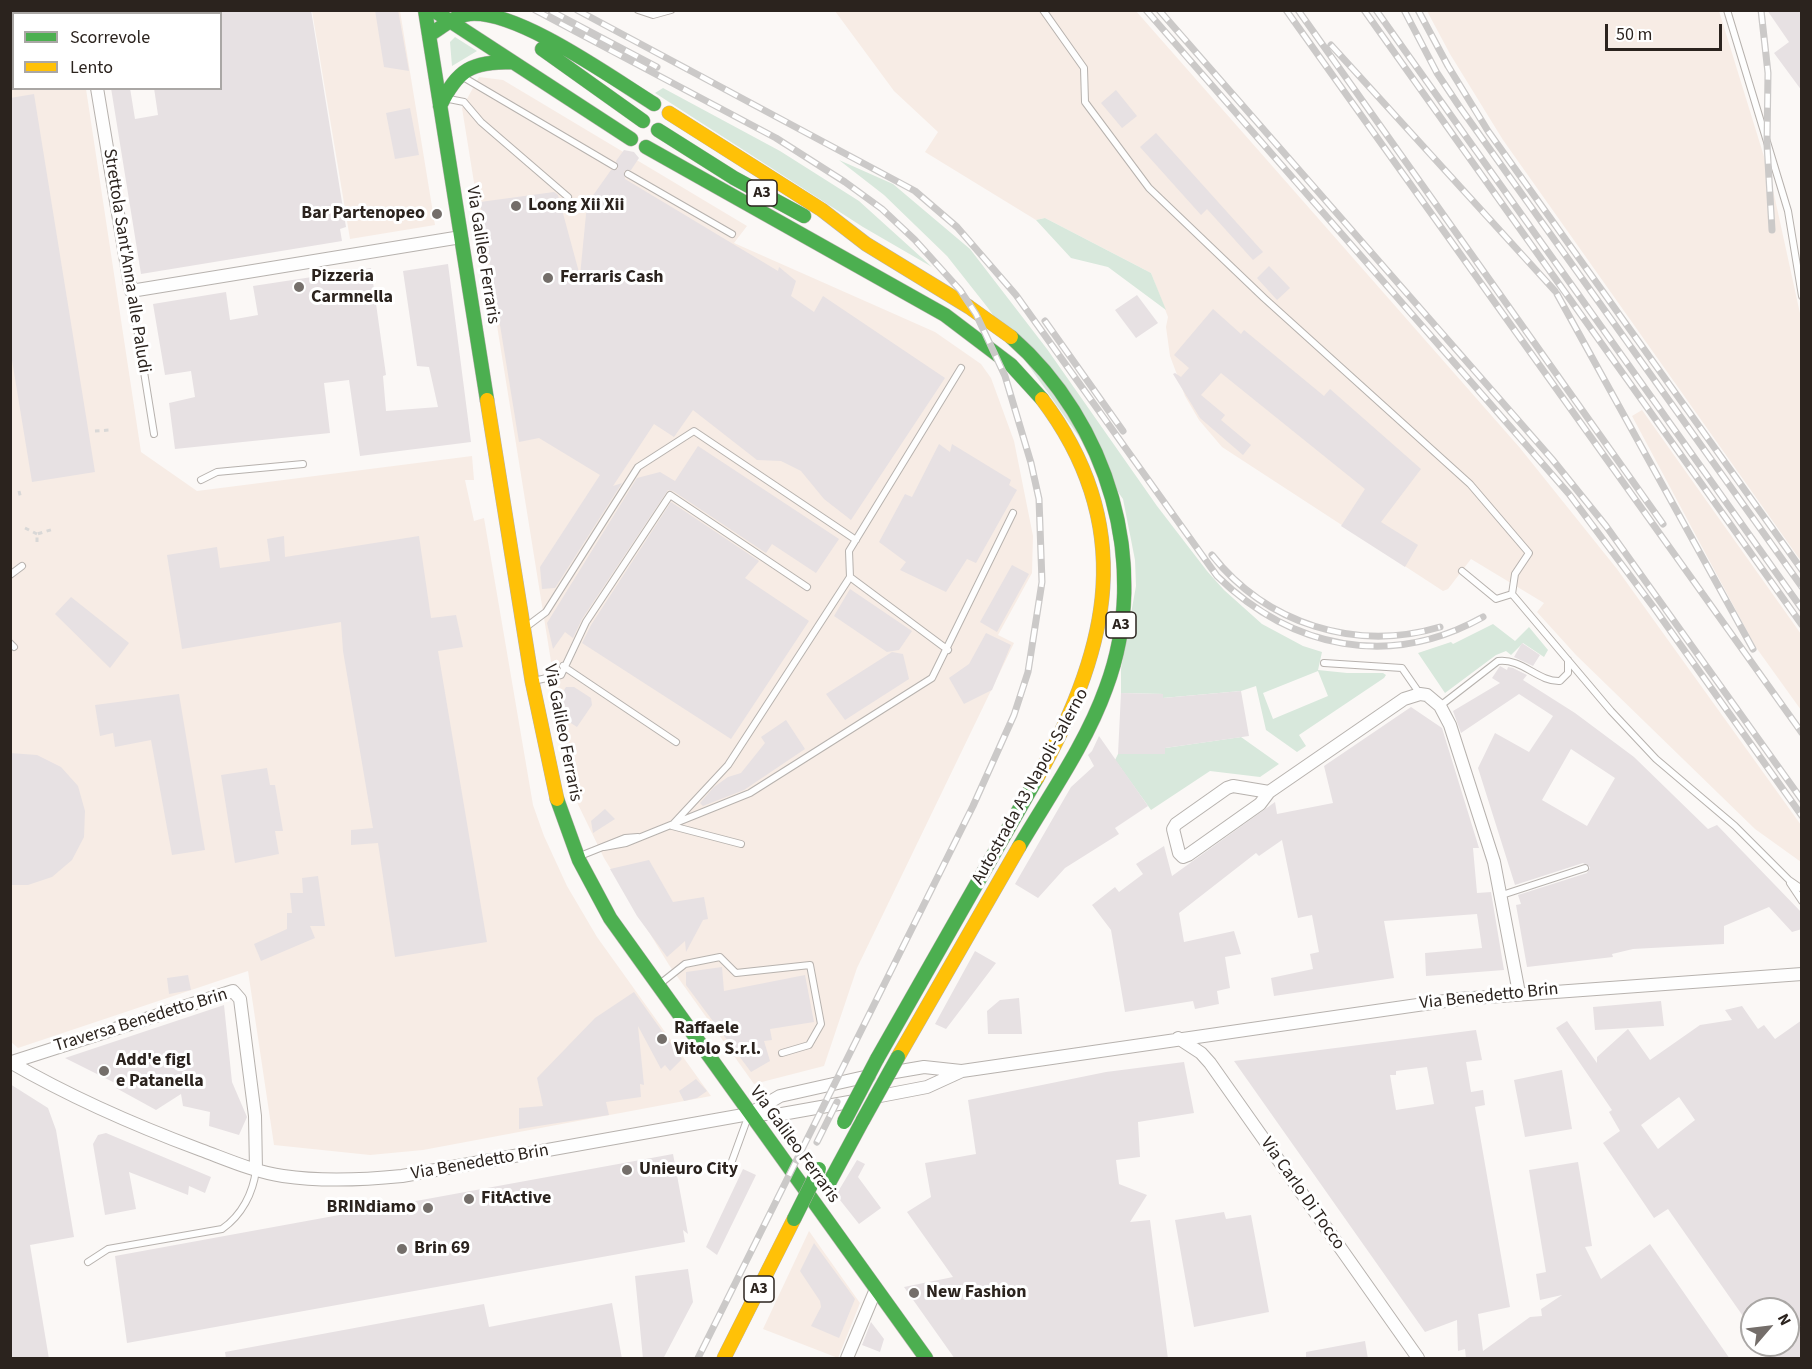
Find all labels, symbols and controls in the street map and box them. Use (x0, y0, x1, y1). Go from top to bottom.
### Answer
legend (12, 12, 222, 90)
scale bar (1608, 12, 1725, 50)
text: 50 m (1616, 22, 1652, 47)
text: Scorrevole (70, 25, 150, 50)
text: Lento (70, 55, 113, 80)
street label: Strettola Sant'Anna alle Paludi (98, 147, 154, 375)
road number: A3 (747, 180, 777, 206)
street label: Via Galileo Ferraris (460, 184, 504, 326)
place label: Loong Xii Xii (528, 195, 624, 217)
marker: Loong Xii Xii (509, 199, 523, 213)
place label: Bar Partenopeo (301, 203, 425, 225)
marker: Bar Partenopeo (430, 207, 444, 221)
place label: Pizzeria Carmnella (311, 266, 393, 308)
place label: Ferraris Cash (560, 267, 664, 289)
marker: Ferraris Cash (541, 271, 555, 285)
marker: Pizzeria Carmnella (292, 280, 306, 294)
road number: A3 (1106, 612, 1136, 638)
street label: Via Galileo Ferraris (538, 663, 586, 803)
street label: Autostrada A3 Napoli-Salerno (968, 685, 1094, 889)
street label: Via Benedetto Brin (1419, 979, 1559, 1015)
street label: Traversa Benedetto Brin (52, 984, 230, 1058)
place label: Raffaele Vitolo S.r.l. (674, 1018, 761, 1060)
marker: Raffaele Vitolo S.r.l. (655, 1032, 669, 1046)
place label: Add'e figl e Patanella (116, 1050, 204, 1092)
marker: Add'e figl e Patanella (97, 1064, 111, 1078)
street label: Via Galileo Ferraris (744, 1082, 844, 1208)
street label: Via Carlo Di Tocco (1255, 1133, 1349, 1255)
street label: Via Benedetto Brin (409, 1140, 551, 1186)
place label: Unieuro City (639, 1159, 738, 1181)
marker: Unieuro City (620, 1163, 634, 1177)
place label: FitActive (481, 1188, 551, 1210)
marker: FitActive (462, 1192, 476, 1206)
place label: BRINdiamo (327, 1197, 416, 1219)
marker: BRINdiamo (421, 1201, 435, 1215)
place label: Brin 69 (414, 1238, 470, 1260)
marker: Brin 69 (395, 1242, 409, 1256)
road number: A3 (744, 1276, 774, 1302)
place label: New Fashion (926, 1282, 1026, 1304)
marker: New Fashion (907, 1286, 921, 1300)
north arrow (1740, 1297, 1800, 1357)
text: N (1772, 1310, 1796, 1329)

